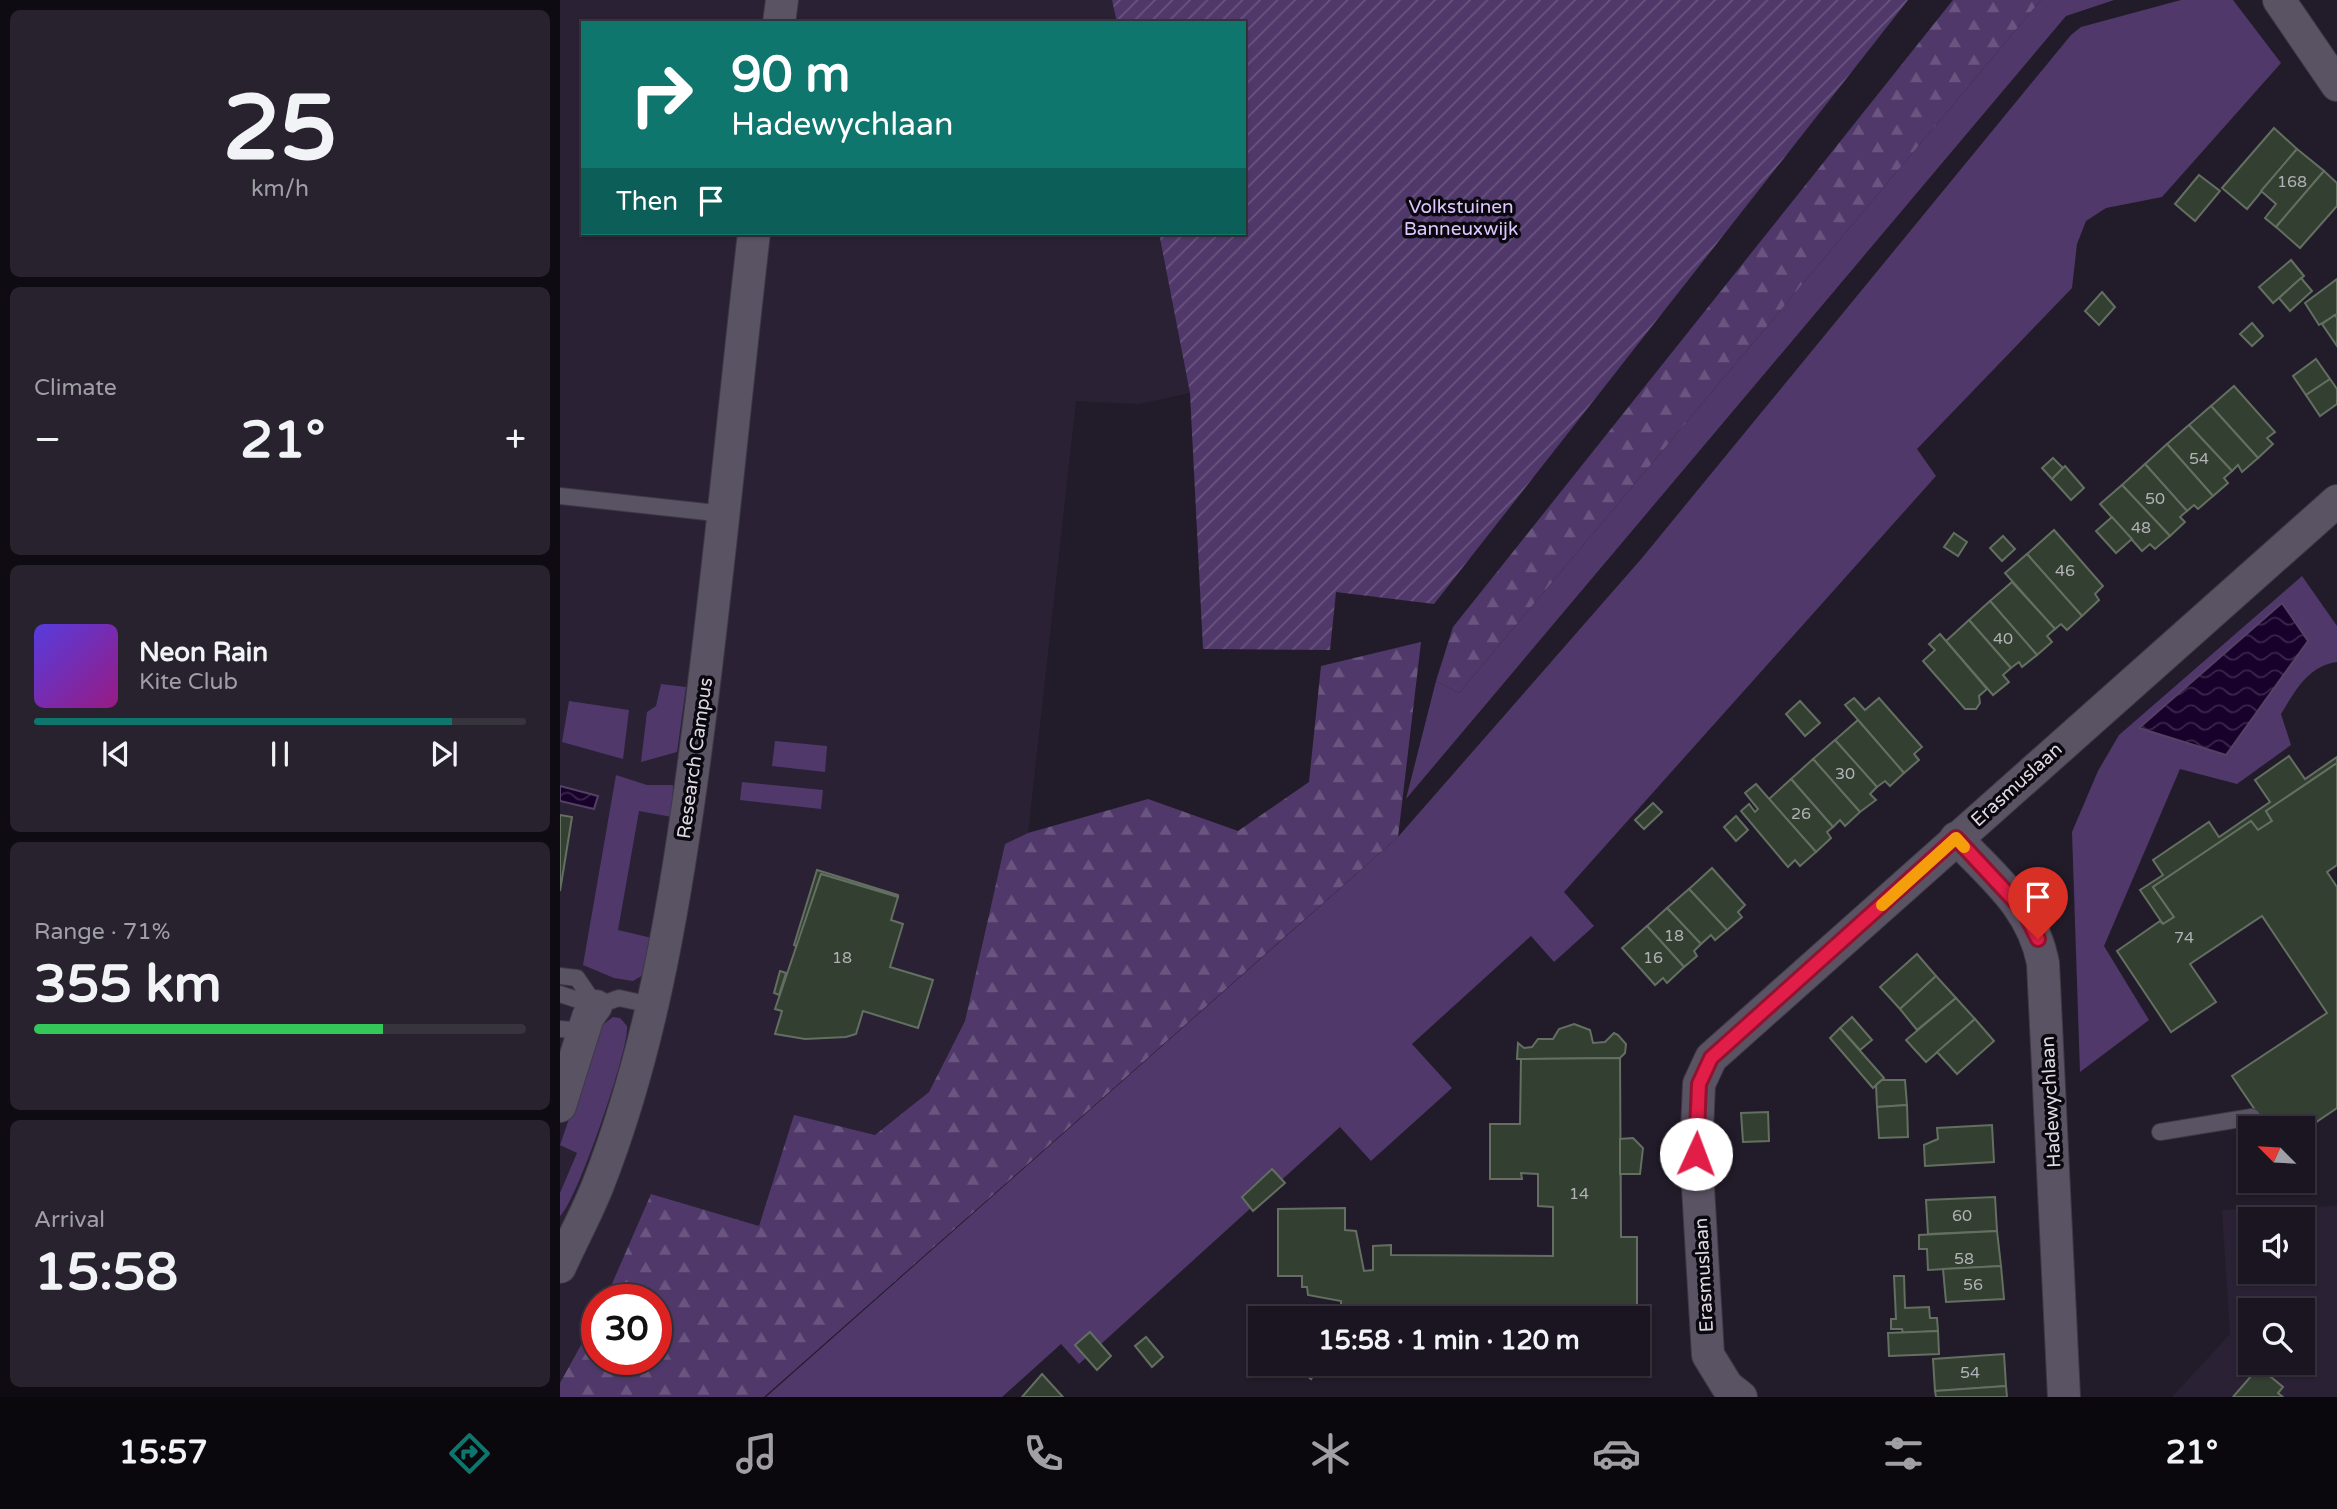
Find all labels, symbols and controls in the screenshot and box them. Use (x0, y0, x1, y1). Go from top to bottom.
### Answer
text: 90 m (731, 46, 850, 105)
icon: right (616, 49, 707, 140)
text: 25 (223, 74, 337, 184)
text: Hadewychlaan (731, 106, 954, 144)
house number: 168 (2277, 172, 2307, 192)
text: km/h (251, 175, 309, 203)
icon: arrive (692, 182, 730, 220)
text: Then (616, 186, 678, 217)
park label: Volkstuinen Banneuxwijk (1404, 196, 1518, 240)
text: Climate (34, 374, 117, 402)
text: 21° (240, 409, 325, 472)
text: − (34, 417, 61, 463)
text: + (505, 417, 526, 463)
house number: 54 (2189, 449, 2209, 469)
house number: 50 (2145, 489, 2165, 509)
house number: 48 (2131, 518, 2151, 538)
house number: 46 (2055, 561, 2075, 581)
house number: 40 (1993, 629, 2013, 649)
text: Neon Rain (139, 637, 268, 668)
text: Kite Club (139, 668, 238, 696)
street label: Research Campus (673, 676, 717, 840)
icon: previous (97, 735, 135, 773)
icon: pause (261, 735, 299, 773)
icon: next (425, 735, 463, 773)
street label: Erasmuslaan (1967, 738, 2067, 831)
house number: 30 (1835, 764, 1855, 784)
house number: 26 (1791, 804, 1811, 824)
pin (2008, 867, 2068, 939)
icon: arrive (2019, 878, 2057, 916)
text: Range · 71% (34, 918, 170, 946)
house number: 18 (1664, 926, 1684, 946)
house number: 74 (2174, 928, 2194, 948)
house number: 18 (832, 948, 852, 968)
house number: 16 (1643, 948, 1663, 968)
text: 355 km (34, 953, 222, 1016)
street label: Hadewychlaan (2037, 1035, 2065, 1169)
north arrow (2238, 1116, 2315, 1194)
map controls (2238, 1116, 2315, 1375)
position arrow (1659, 1117, 1733, 1191)
house number: 14 (1569, 1184, 1589, 1204)
text: Arrival (34, 1206, 105, 1234)
house number: 60 (1952, 1206, 1972, 1226)
button: sound (2238, 1207, 2315, 1284)
street label: Erasmuslaan (1690, 1217, 1718, 1333)
text: 15:58 (34, 1241, 178, 1304)
house number: 58 (1954, 1249, 1974, 1269)
house number: 56 (1963, 1275, 1983, 1295)
speed limit sign: 30 (581, 1284, 672, 1375)
button: search (2238, 1298, 2315, 1375)
text: 15:58 · 1 min · 120 m (1318, 1325, 1580, 1356)
house number: 54 (1960, 1363, 1980, 1383)
icon: directions (445, 1429, 494, 1478)
icon: music (732, 1429, 781, 1478)
icon: phone (1019, 1429, 1068, 1478)
icon: climate (1306, 1429, 1355, 1478)
icon: car (1592, 1429, 1641, 1478)
icon: filters (1879, 1429, 1928, 1478)
text: 15:57 (119, 1434, 208, 1472)
text: 21° (2166, 1434, 2218, 1472)

